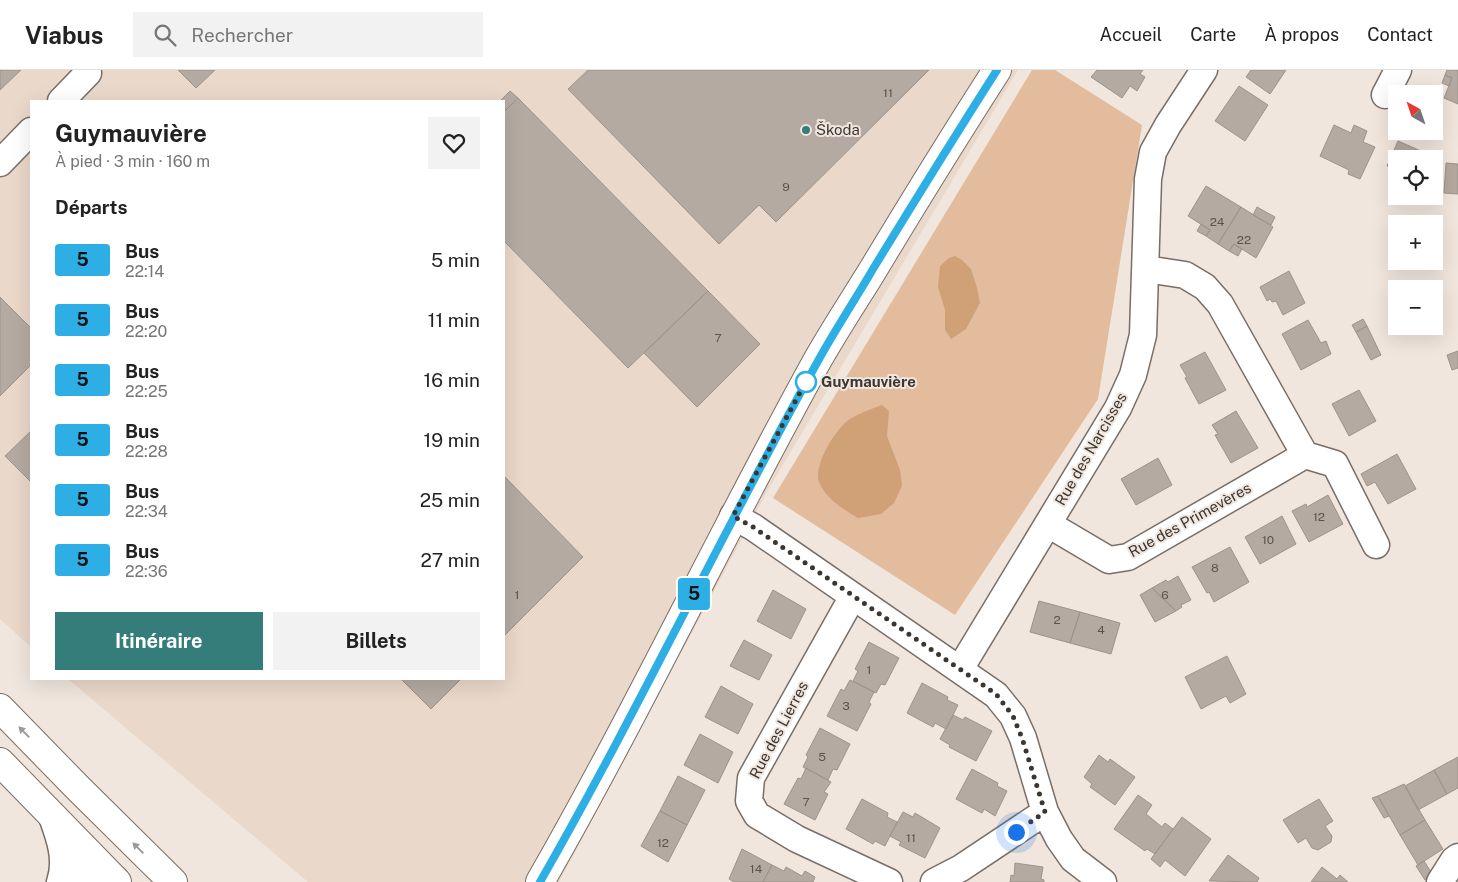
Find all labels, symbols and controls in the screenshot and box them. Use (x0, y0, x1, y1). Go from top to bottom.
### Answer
search box (133, 12, 483, 57)
text: Viabus (25, 21, 103, 49)
icon: search (151, 21, 179, 49)
text: Rechercher (191, 24, 293, 46)
text: Accueil (1100, 24, 1162, 45)
text: Carte (1190, 24, 1236, 45)
text: À propos (1264, 24, 1339, 45)
text: Contact (1367, 24, 1433, 45)
north arrow (1388, 85, 1442, 140)
map controls (1388, 85, 1443, 335)
house number: 11 (883, 86, 893, 100)
button: heart (428, 117, 480, 169)
text: Guymauvière (55, 119, 207, 147)
place label: Škoda (816, 121, 860, 138)
marker: Škoda (800, 124, 812, 136)
button: locate (1388, 150, 1443, 205)
text: À pied · 3 min · 160 m (55, 152, 210, 171)
house number: 9 (782, 180, 790, 194)
text: Départs (55, 196, 127, 218)
house number: 24 (1210, 215, 1225, 229)
button: + (1388, 215, 1443, 270)
house number: 22 (1237, 233, 1251, 247)
text: Bus (125, 240, 159, 262)
text: 5 (76, 249, 89, 270)
text: 5 min (431, 249, 480, 271)
text: 22:14 (125, 262, 164, 281)
button: − (1388, 280, 1443, 335)
text: Bus (125, 300, 159, 322)
text: 5 (76, 309, 89, 330)
text: 11 min (428, 309, 480, 331)
text: 22:20 (125, 322, 167, 341)
house number: 7 (714, 331, 722, 345)
text: Bus (125, 360, 159, 382)
text: 5 (76, 369, 89, 390)
text: 16 min (424, 369, 480, 391)
marker: Guymauvière (795, 371, 817, 393)
place label: Guymauvière (821, 373, 916, 390)
text: 22:25 (125, 382, 168, 401)
street label: Rue des Narcisses (1051, 389, 1130, 508)
text: Bus (125, 420, 159, 442)
text: 5 (76, 429, 89, 450)
text: 19 min (424, 429, 480, 451)
text: 22:28 (125, 442, 168, 461)
street label: Rue des Primevères (1126, 479, 1254, 560)
text: Bus (125, 480, 159, 502)
text: 5 (76, 489, 89, 510)
text: 25 min (420, 489, 480, 511)
text: 22:34 (125, 502, 168, 521)
house number: 12 (1313, 510, 1325, 524)
house number: 10 (1262, 533, 1274, 547)
text: Bus (125, 540, 159, 562)
text: 5 (76, 549, 89, 570)
text: 27 min (420, 549, 480, 571)
house number: 8 (1211, 561, 1219, 575)
text: 22:36 (125, 562, 168, 581)
line badge: 5 (678, 578, 710, 610)
text: 5 (688, 583, 700, 604)
house number: 1 (515, 588, 519, 602)
house number: 6 (1161, 588, 1169, 602)
button: Itinéraire (55, 612, 263, 670)
button: Billets (273, 612, 480, 670)
house number: 2 (1053, 613, 1061, 627)
house number: 4 (1097, 623, 1105, 637)
house number: 1 (867, 663, 871, 677)
street label: Rue des Lierres (746, 678, 811, 781)
house number: 3 (842, 699, 850, 713)
one-way arrow (18, 727, 30, 739)
house number: 5 (818, 750, 826, 764)
house number: 7 (802, 795, 810, 809)
your location (1004, 820, 1029, 845)
house number: 11 (906, 831, 916, 845)
house number: 12 (657, 836, 669, 850)
one-way arrow (132, 842, 144, 854)
house number: 14 (750, 862, 763, 876)

